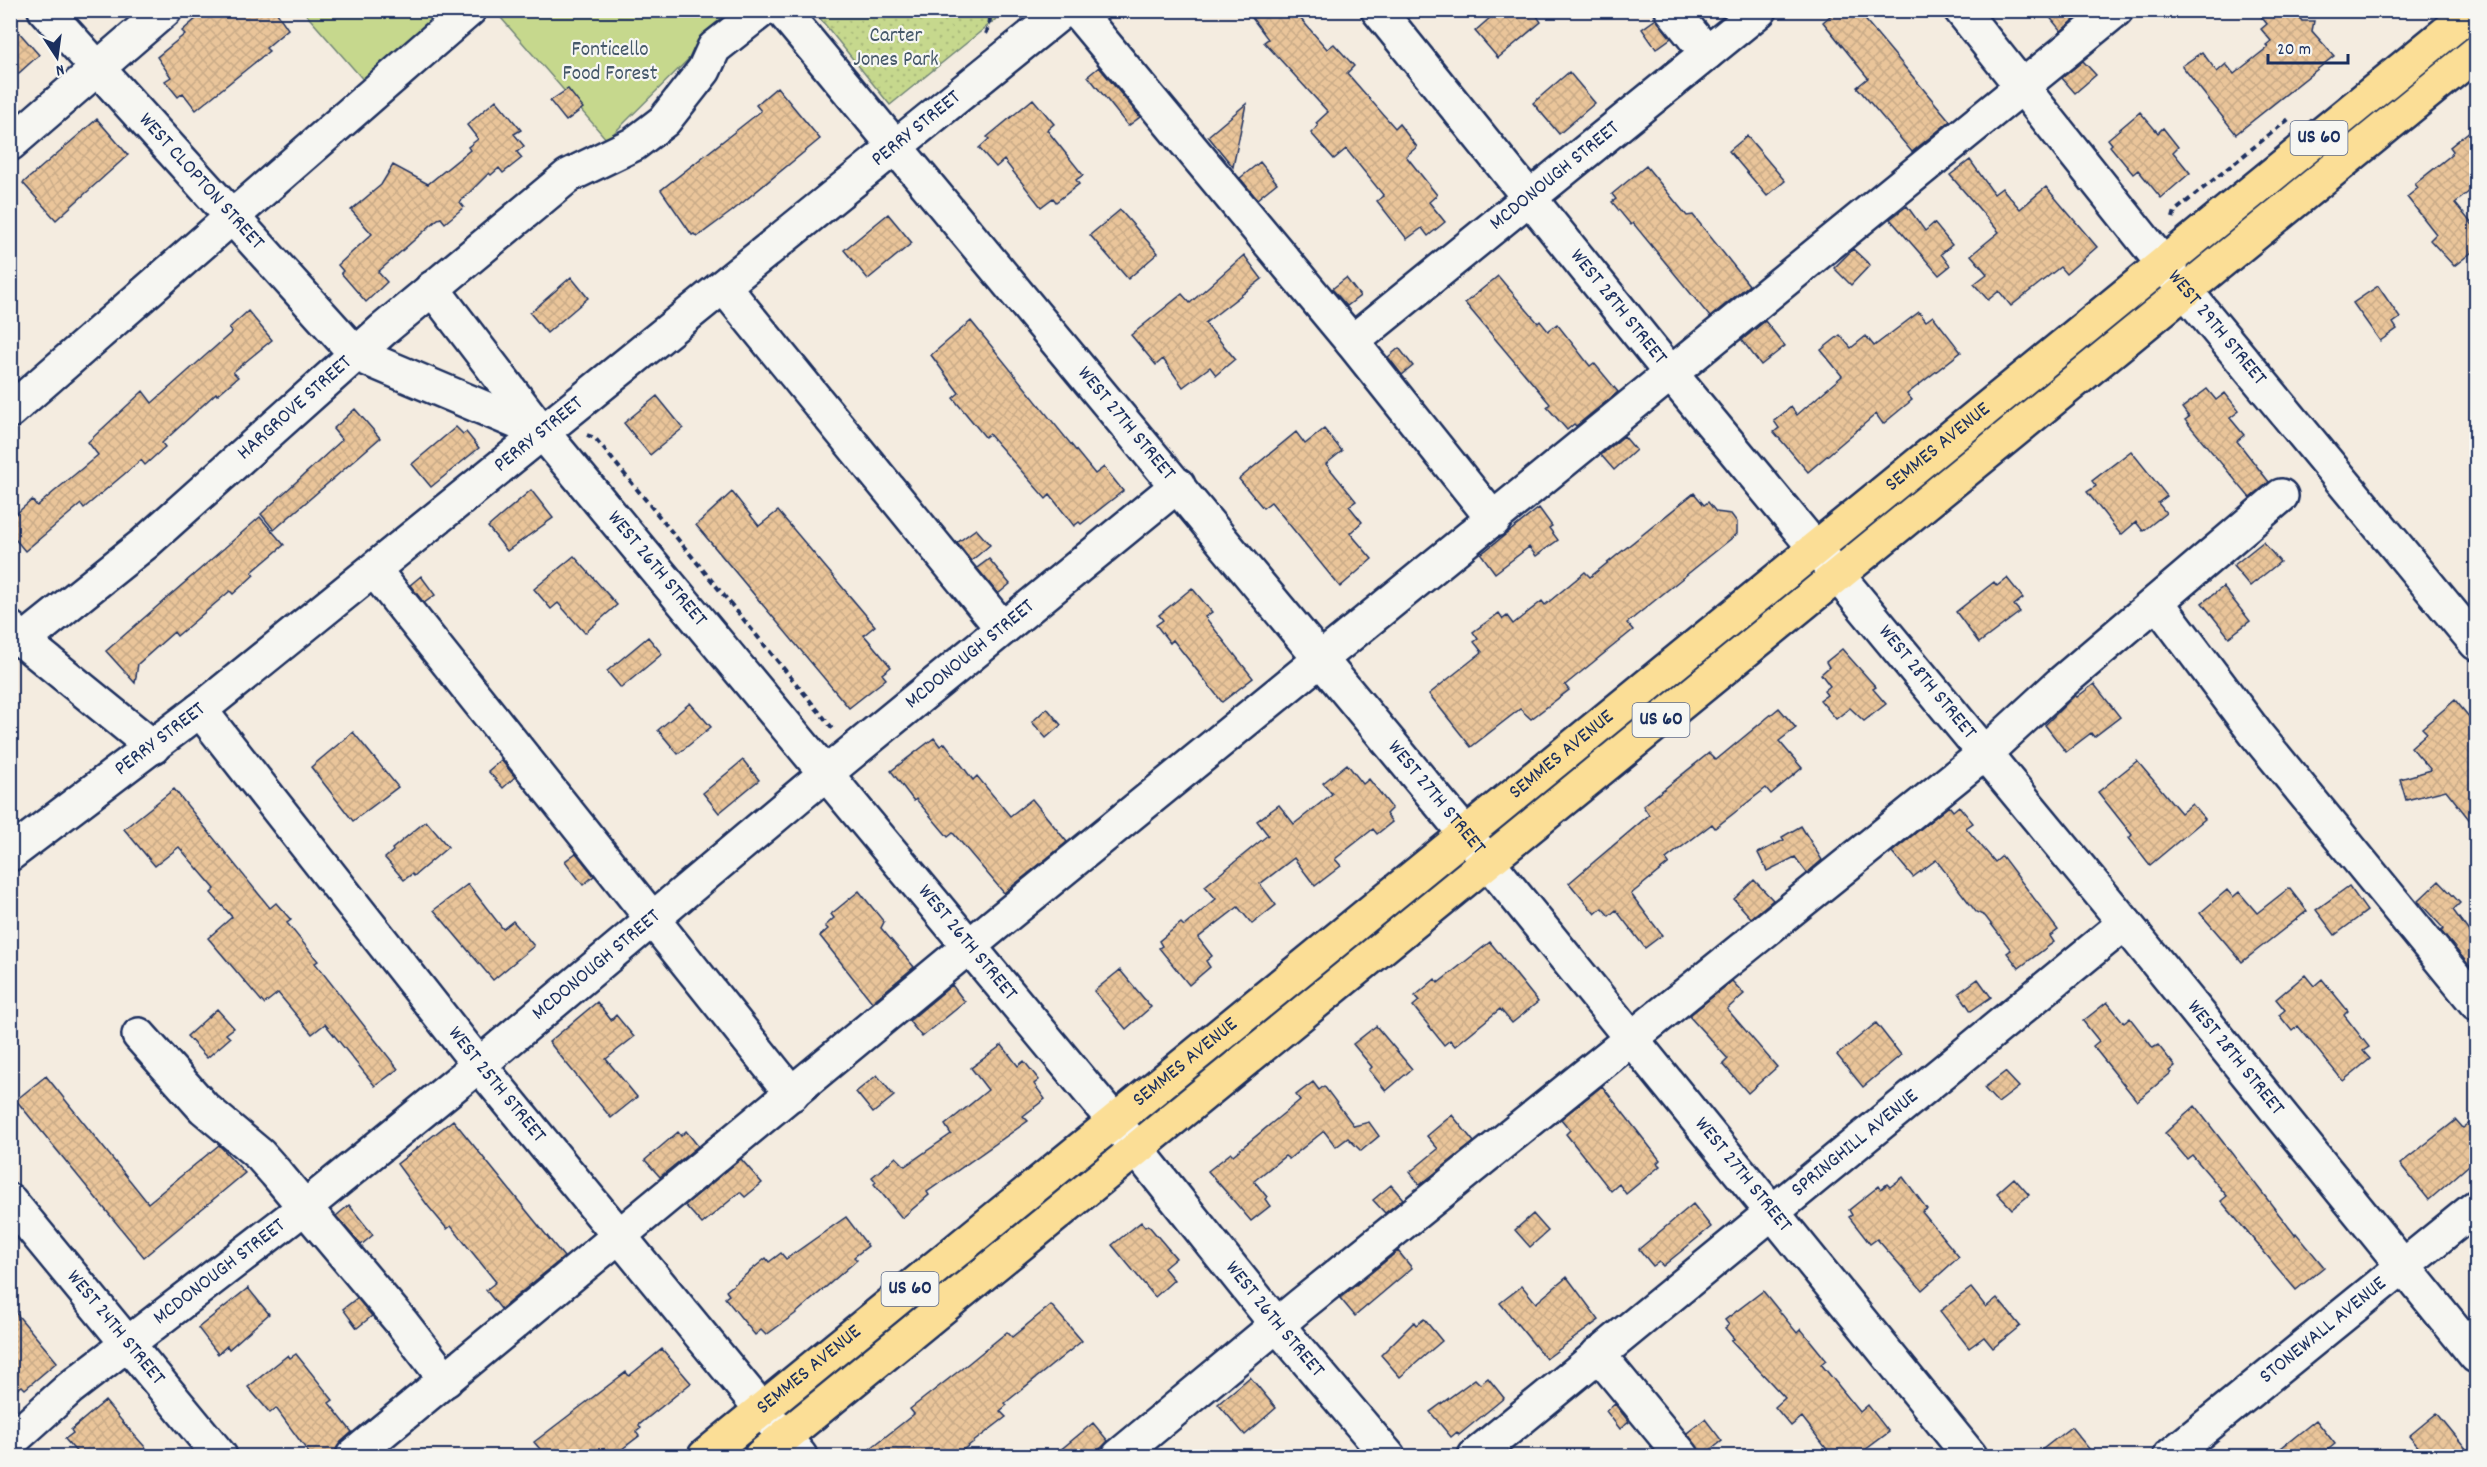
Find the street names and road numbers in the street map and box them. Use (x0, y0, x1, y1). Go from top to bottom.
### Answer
street label: PERRY STREET (866, 83, 969, 175)
street label: WEST CLOPTON STREET (131, 107, 271, 258)
street label: MCDONOUGH STREET (1484, 114, 1627, 239)
road number: US 60 (2290, 121, 2348, 155)
street label: WEST 28TH STREET (1562, 243, 1674, 372)
street label: WEST 29TH STREET (2159, 264, 2273, 393)
street label: HARGROVE STREET (231, 349, 360, 468)
street label: WEST 27TH STREET (1069, 360, 1182, 488)
street label: PERRY STREET (488, 389, 591, 481)
street label: SEMMES AVENUE (1879, 395, 1998, 500)
street label: WEST 26TH STREET (599, 505, 714, 634)
street label: MCDONOUGH STREET (899, 592, 1042, 717)
street label: WEST 28TH STREET (1870, 619, 1983, 747)
street label: PERRY STREET (109, 695, 213, 784)
street label: SEMMES AVENUE (1503, 703, 1622, 808)
road number: US 60 (1632, 703, 1690, 737)
street label: WEST 27TH STREET (1379, 734, 1492, 862)
street label: WEST 26TH STREET (909, 879, 1024, 1008)
street label: MCDONOUGH STREET (526, 903, 668, 1029)
street label: WEST 28TH STREET (2179, 994, 2291, 1123)
street label: SEMMES AVENUE (1127, 1011, 1245, 1115)
street label: WEST 25TH STREET (440, 1021, 553, 1150)
street label: SPRINGHILL AVENUE (1785, 1082, 1926, 1205)
street label: WEST 27TH STREET (1686, 1111, 1799, 1240)
street label: MCDONOUGH STREET (148, 1212, 293, 1333)
street label: WEST 26TH STREET (1217, 1255, 1331, 1385)
street label: WEST 24TH STREET (58, 1264, 172, 1393)
street label: STONEWALL AVENUE (2253, 1270, 2394, 1392)
road number: US 60 (882, 1272, 938, 1306)
street label: SEMMES AVENUE (750, 1318, 869, 1423)

